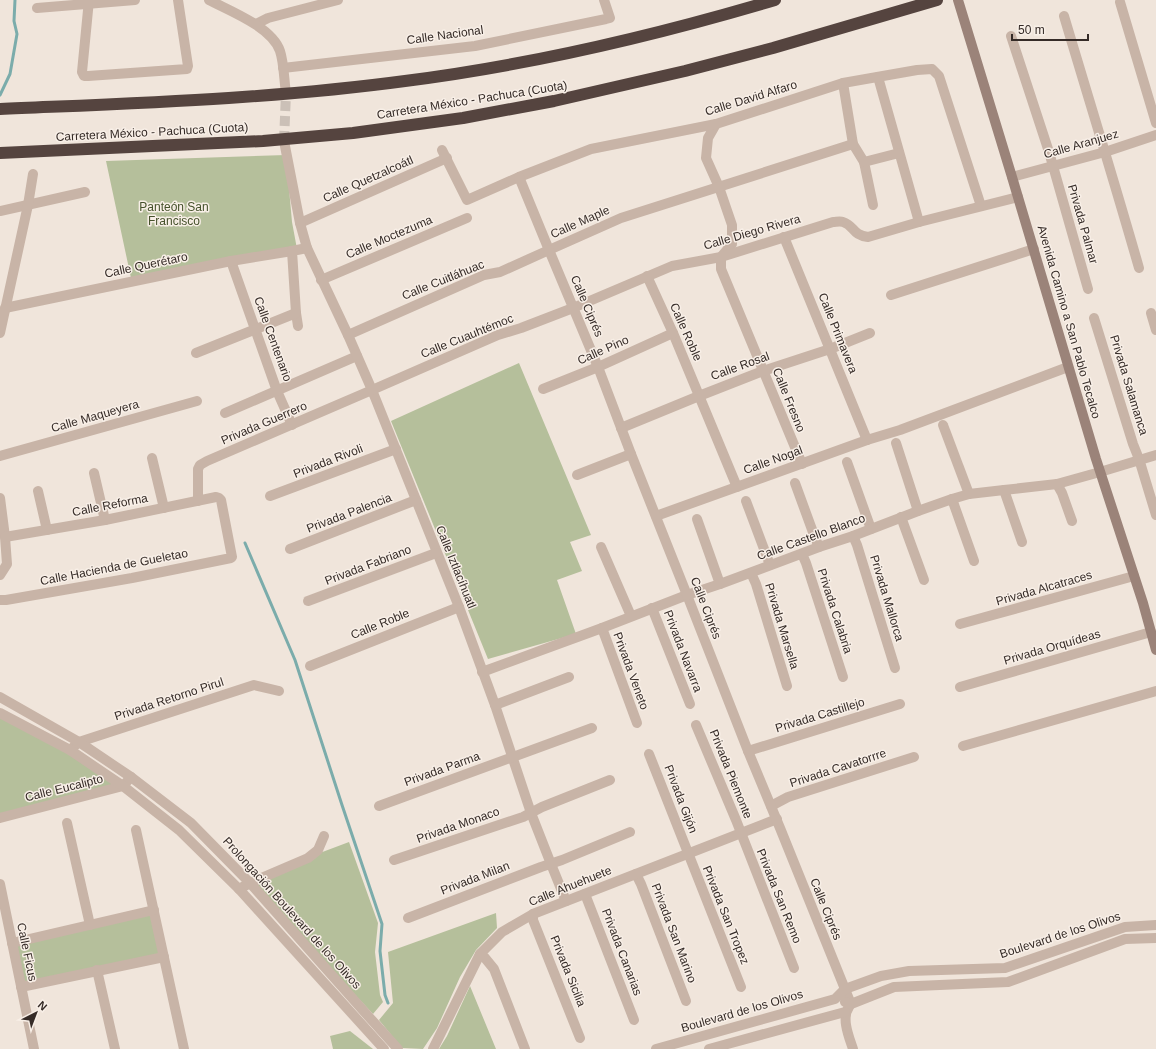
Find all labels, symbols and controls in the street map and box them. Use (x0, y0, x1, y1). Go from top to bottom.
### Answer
scale bar (1012, 16, 1088, 42)
street label: Calle Nacional (406, 23, 484, 47)
text: 50 m (1018, 23, 1045, 37)
street label: Calle David Alfaro (703, 77, 799, 119)
street label: Carretera México - Pachuca (Cuota) (376, 78, 568, 122)
street label: Carretera México - Pachuca (Cuota) (55, 120, 249, 144)
street label: Calle Aranjuez (1042, 127, 1120, 161)
street label: Calle Quetzalcoátl (321, 153, 415, 205)
street label: Privada Palmar (1065, 183, 1101, 265)
park label: Panteón San Francisco (139, 200, 209, 228)
street label: Calle Maple (548, 203, 612, 241)
street label: Calle Diego Rivera (702, 211, 802, 253)
street label: Calle Moctezuma (344, 212, 435, 262)
street label: Avenida Camino a San Pablo Tecalco (1035, 224, 1103, 421)
street label: Calle Querétaro (103, 249, 189, 281)
street label: Calle Cuitláhuac (400, 257, 486, 303)
street label: Calle Ciprés (568, 273, 606, 339)
street label: Calle Primavera (816, 291, 861, 375)
street label: Calle Centenario (251, 295, 295, 384)
street label: Calle Roble (667, 301, 705, 363)
street label: Calle Cuauhtémoc (419, 311, 515, 361)
street label: Calle Pino (575, 332, 631, 368)
street label: Privada Salamanca (1107, 333, 1151, 437)
street label: Calle Rosal (709, 349, 771, 383)
street label: Calle Fresno (770, 366, 808, 434)
street label: Calle Maqueyera (49, 397, 141, 435)
street label: Privada Guerrero (219, 398, 309, 447)
street label: Privada Rivoli (291, 441, 365, 481)
street label: Calle Nogal (741, 443, 805, 477)
street label: Privada Palencia (304, 490, 394, 536)
street label: Calle Reforma (71, 491, 149, 519)
street label: Calle Castello Blanco (755, 511, 867, 563)
street label: Calle Iztlacíhuatl (433, 524, 479, 610)
street label: Privada Fabriano (323, 542, 413, 588)
street label: Calle Hacienda de Gueletao (39, 546, 189, 588)
street label: Privada Mallorca (867, 553, 907, 643)
street label: Privada Calabria (815, 567, 855, 656)
street label: Privada Alcatraces (994, 568, 1094, 608)
street label: Calle Ciprés (688, 575, 724, 641)
street label: Privada Marsella (762, 581, 802, 671)
street label: Calle Roble (349, 606, 412, 642)
street label: Privada Navarra (661, 608, 705, 694)
street label: Privada Orquídeas (1002, 626, 1102, 668)
street label: Privada Veneto (611, 630, 652, 712)
street label: Privada Retorno Pirul (113, 675, 225, 723)
street label: Privada Castillejo (774, 695, 867, 735)
street label: Privada Piemonte (707, 727, 755, 821)
street label: Privada Cavatorrre (788, 746, 888, 790)
street label: Privada Parma (402, 749, 482, 789)
street label: Privada Gijón (662, 763, 700, 835)
street label: Calle Eucalipto (23, 771, 105, 804)
street label: Privada Monaco (415, 804, 502, 846)
street label: Prolongación Boulevard de los Olivos (220, 834, 364, 992)
street label: Privada San Remo (754, 847, 804, 946)
street label: Privada Milan (439, 858, 511, 898)
street label: Calle Ahuehuete (527, 863, 614, 909)
street label: Privada San Tropez (700, 864, 752, 966)
street label: Calle Ciprés (807, 876, 845, 942)
street label: Privada San Marino (649, 881, 700, 985)
street label: Privada Canarias (599, 907, 645, 997)
street label: Boulevard de los Olivos (998, 909, 1122, 961)
street label: Calle Ficus (14, 922, 40, 982)
street label: Privada Sicilia (547, 933, 589, 1009)
street label: Boulevard de los Olivos (679, 987, 805, 1035)
north arrow (16, 993, 56, 1033)
text: N (36, 998, 50, 1013)

